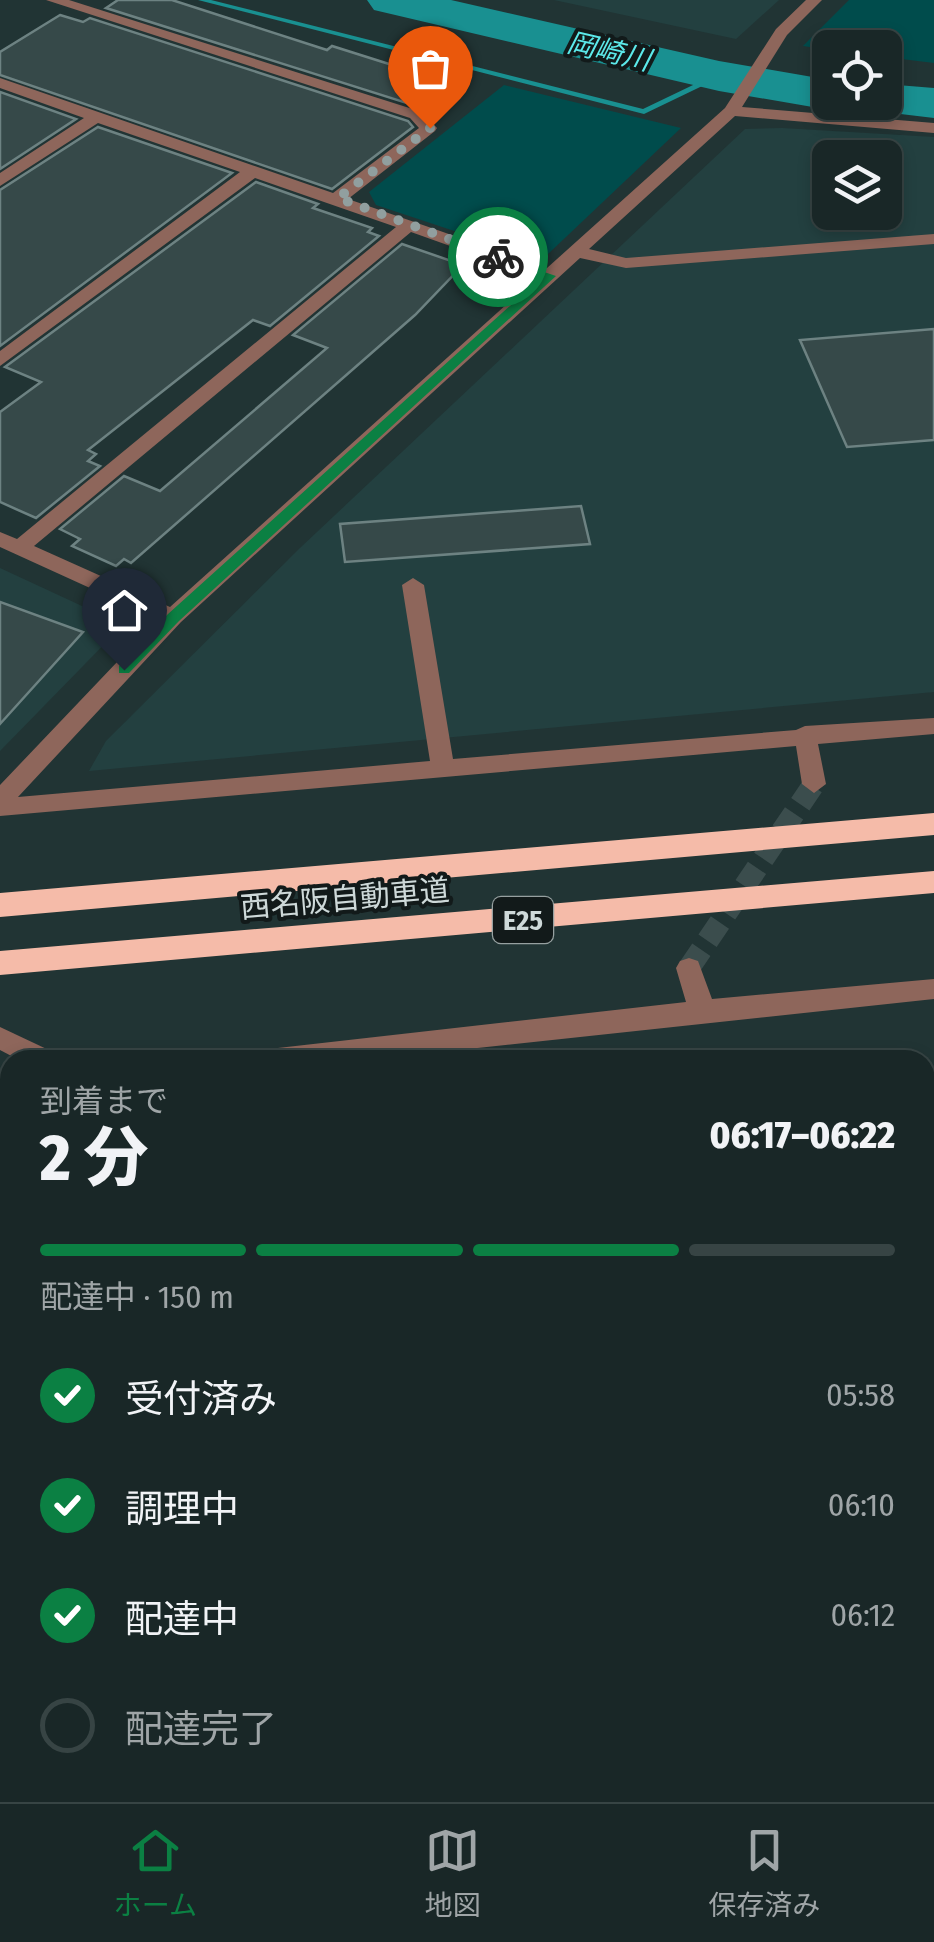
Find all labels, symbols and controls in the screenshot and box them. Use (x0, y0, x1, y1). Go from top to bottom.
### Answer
pin (388, 26, 473, 129)
water label: 岡崎川 (564, 26, 656, 78)
map controls (812, 30, 902, 230)
button: locate (812, 30, 902, 120)
icon: bag (403, 41, 458, 96)
button: layers (812, 140, 902, 230)
courier (448, 207, 548, 307)
icon: bike (471, 230, 526, 285)
pin (82, 568, 167, 671)
icon: home (97, 583, 152, 638)
street label: 西名阪自動車道 (239, 872, 451, 926)
road number: E25 (493, 897, 553, 943)
text: 到着まで (40, 1082, 168, 1120)
text: 06:17–06:22 (709, 1112, 895, 1158)
text: 2 分 (40, 1119, 149, 1197)
text: 配達中 · 150 m (40, 1278, 234, 1316)
icon: check (40, 1368, 95, 1423)
text: 受付済み (125, 1376, 277, 1422)
text: 05:58 (826, 1376, 895, 1414)
icon: check (40, 1478, 95, 1533)
text: 調理中 (125, 1486, 239, 1532)
text: 06:10 (828, 1486, 895, 1524)
icon: check (40, 1588, 95, 1643)
text: 配達中 (125, 1596, 239, 1642)
text: 06:12 (830, 1596, 895, 1634)
text: 配達完了 (125, 1706, 277, 1752)
tab: ホーム (114, 1823, 197, 1923)
tab: 地図 (425, 1823, 481, 1923)
tab: 保存済み (708, 1823, 820, 1923)

